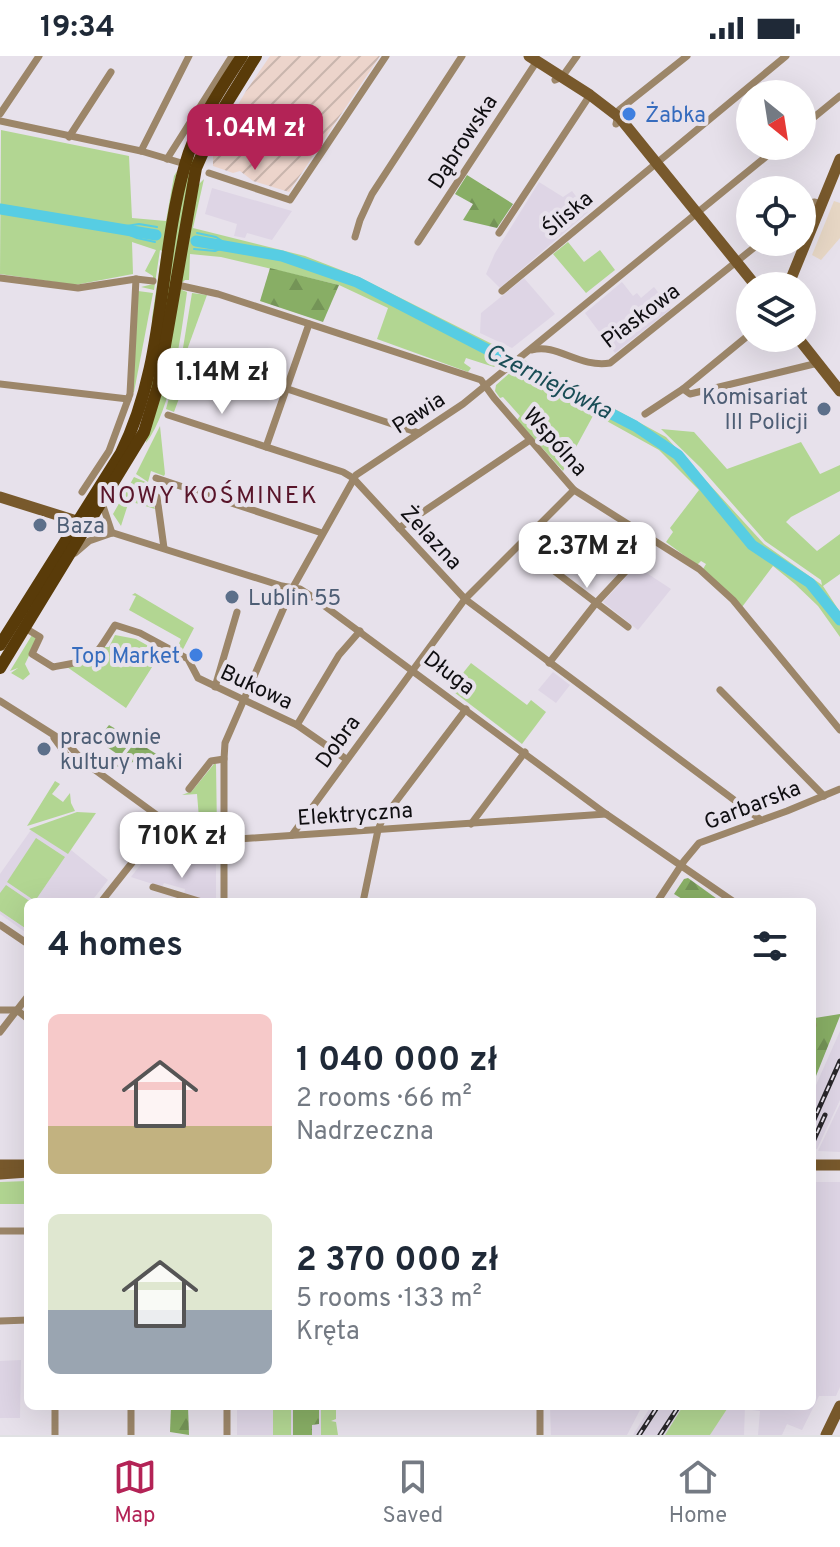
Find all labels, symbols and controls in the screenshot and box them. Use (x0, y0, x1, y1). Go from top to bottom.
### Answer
text: 19:34 (40, 10, 115, 47)
north arrow (736, 80, 816, 160)
map controls (736, 80, 816, 352)
street label: Dąbrowska (424, 90, 505, 195)
place label: Żabka (645, 101, 706, 130)
pin: 1.04M zł (172, 104, 338, 172)
marker: Żabka (620, 105, 638, 123)
text: 1.04M zł (205, 113, 305, 146)
button: locate (736, 176, 816, 256)
street label: Śliska (536, 184, 599, 244)
button: layers (736, 272, 816, 352)
street label: Piaskowa (597, 279, 686, 355)
water label: Czerniejówka (480, 338, 617, 428)
pin: 1.14M zł (139, 348, 305, 416)
text: 1.14M zł (175, 357, 269, 390)
place label: Komisariat III Policji (702, 385, 808, 437)
street label: Pawia (388, 387, 451, 441)
marker: Komisariat III Policji (815, 400, 833, 418)
street label: Wspólna (516, 403, 592, 483)
district label: NOWY KOŚMINEK (99, 480, 319, 512)
street label: Żelazna (394, 500, 468, 577)
place label: Baza (56, 514, 105, 541)
marker: Baza (31, 516, 49, 534)
pin: 2.37M zł (504, 522, 670, 590)
text: 2.37M zł (537, 531, 637, 564)
place label: Lublin 55 (248, 586, 341, 613)
marker: Lublin 55 (223, 588, 241, 606)
place label: Top Market (71, 644, 180, 671)
marker: Top Market (187, 646, 205, 664)
street label: Długa (418, 646, 479, 702)
street label: Bukowa (215, 660, 297, 717)
street label: Dobra (311, 711, 367, 774)
place label: pracownie kultury maki (60, 725, 183, 777)
marker: pracownie kultury maki (35, 740, 53, 758)
street label: Garbarska (701, 776, 805, 837)
street label: Elektryczna (296, 798, 414, 833)
pin: 710K zł (108, 812, 256, 880)
text: 710K zł (138, 821, 226, 854)
icon: filters (748, 924, 792, 968)
text: 4 homes (48, 925, 183, 968)
text: 1 040 000 zł (296, 1040, 497, 1083)
icon: home (112, 1046, 208, 1142)
text: 2 rooms · 66 m² (296, 1083, 472, 1116)
text: Nadrzeczna (296, 1116, 434, 1149)
text: 2 370 000 zł (296, 1240, 498, 1283)
icon: home (112, 1246, 208, 1342)
text: 5 rooms · 133 m² (296, 1283, 482, 1316)
text: Kręta (296, 1316, 360, 1349)
tab: Map (113, 1455, 157, 1530)
tab: Saved (383, 1455, 443, 1530)
tab: Home (669, 1455, 727, 1530)

